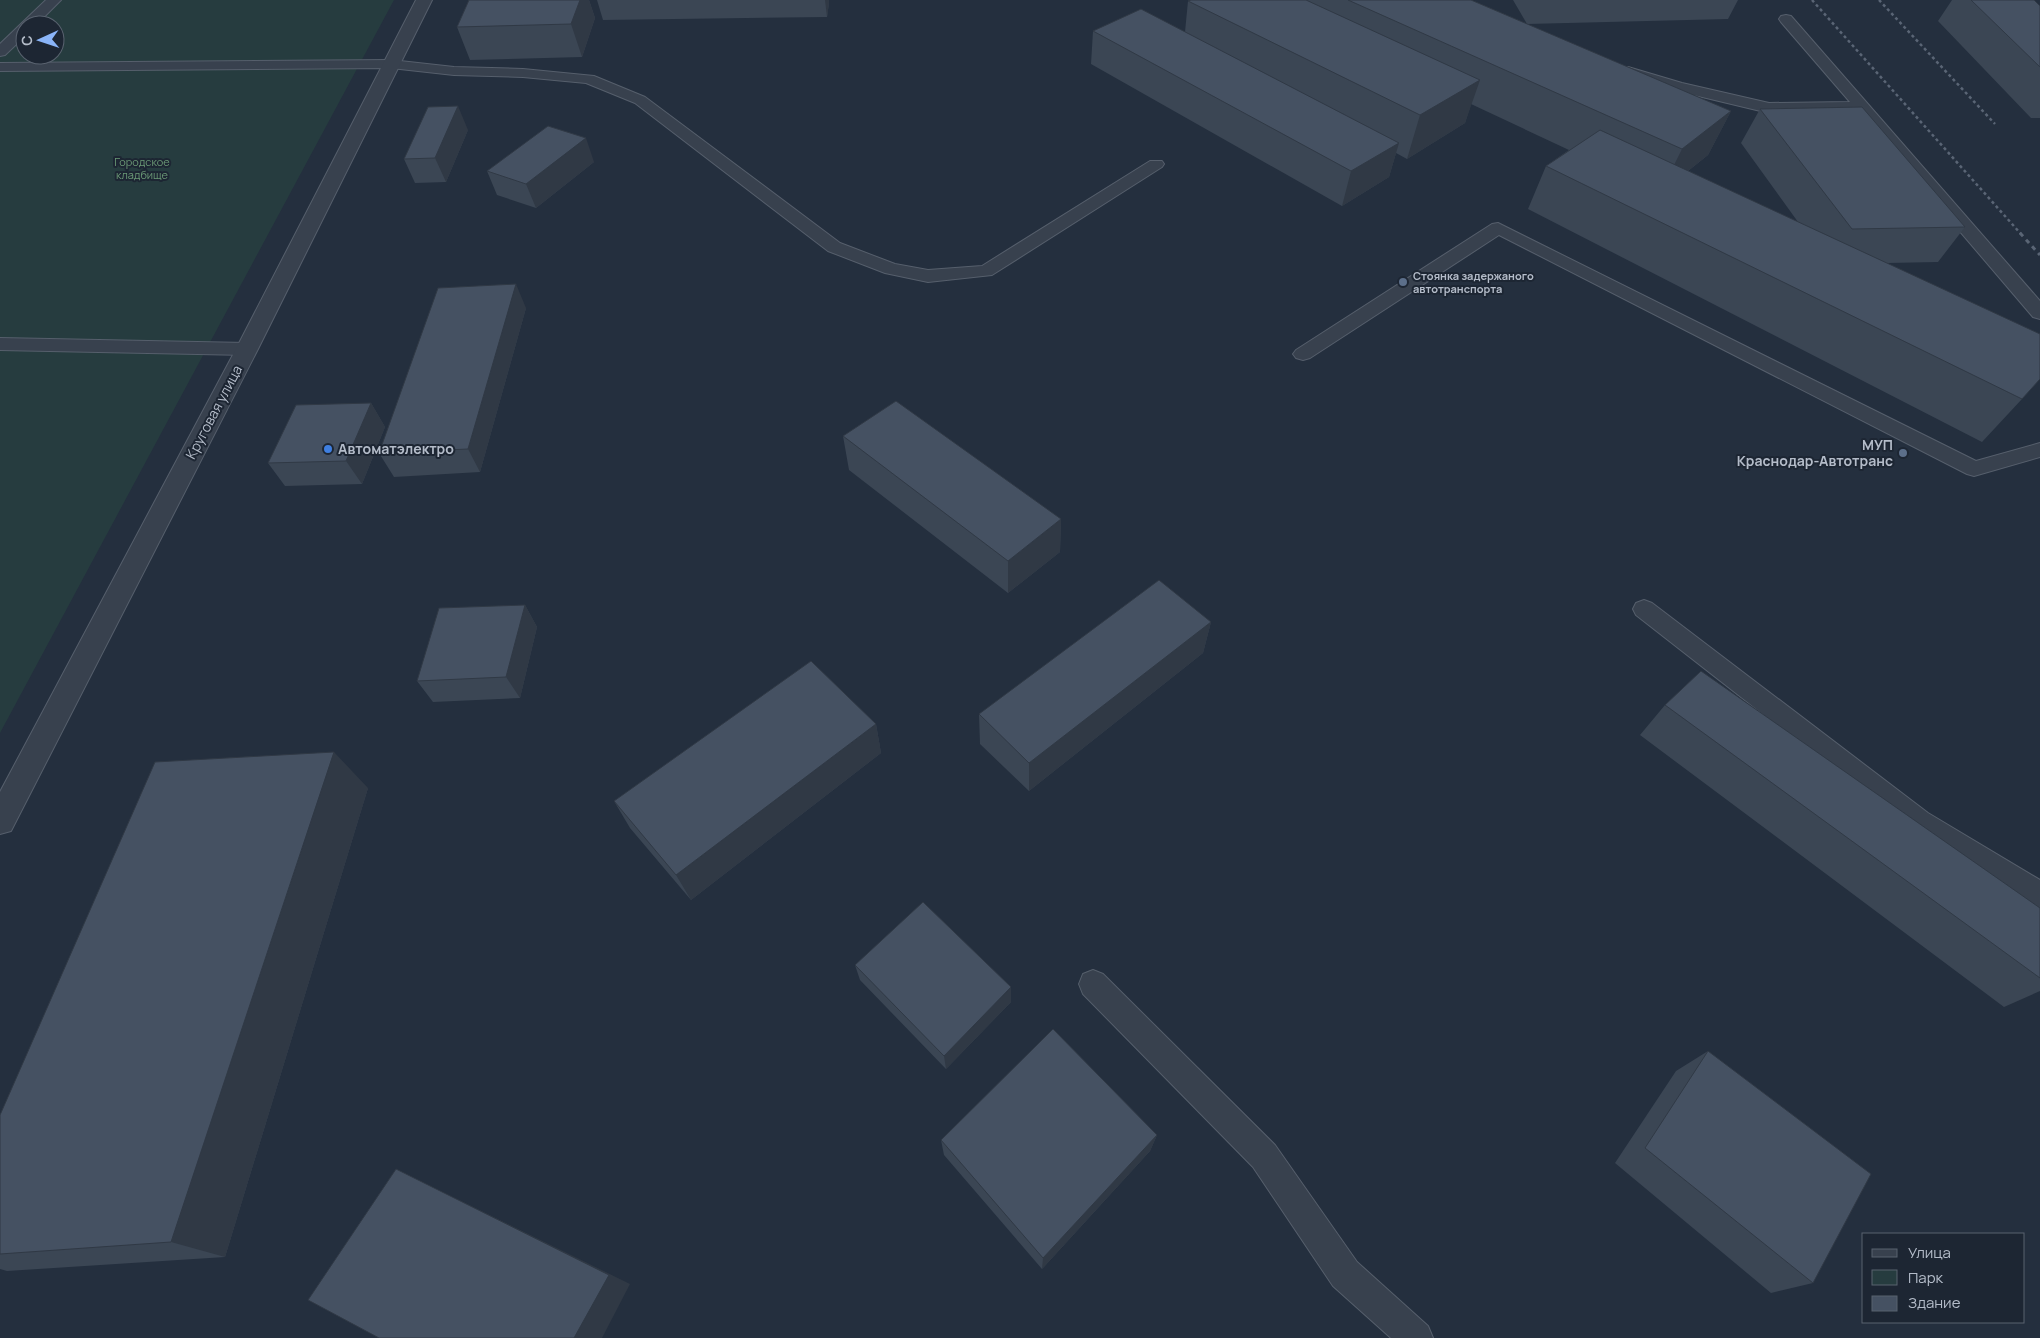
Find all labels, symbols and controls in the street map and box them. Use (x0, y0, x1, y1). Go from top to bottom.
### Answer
north arrow (15, 15, 65, 65)
text: С (17, 35, 36, 46)
park label: Городское кладбище (114, 154, 170, 182)
place label: Стоянка задержаного автотранспорта (1413, 268, 1534, 296)
marker: Стоянка задержаного автотранспорта (1397, 276, 1409, 288)
street label: Круговая улица (181, 362, 246, 462)
place label: МУП Краснодар-Автотранс (1737, 435, 1893, 470)
place label: Автоматэлектро (338, 439, 454, 458)
marker: Автоматэлектро (322, 443, 334, 455)
marker: МУП Краснодар-Автотранс (1897, 447, 1909, 459)
legend (1862, 1233, 2025, 1323)
text: Улица (1908, 1242, 1951, 1263)
text: Парк (1908, 1267, 1944, 1288)
text: Здание (1908, 1292, 1961, 1313)

